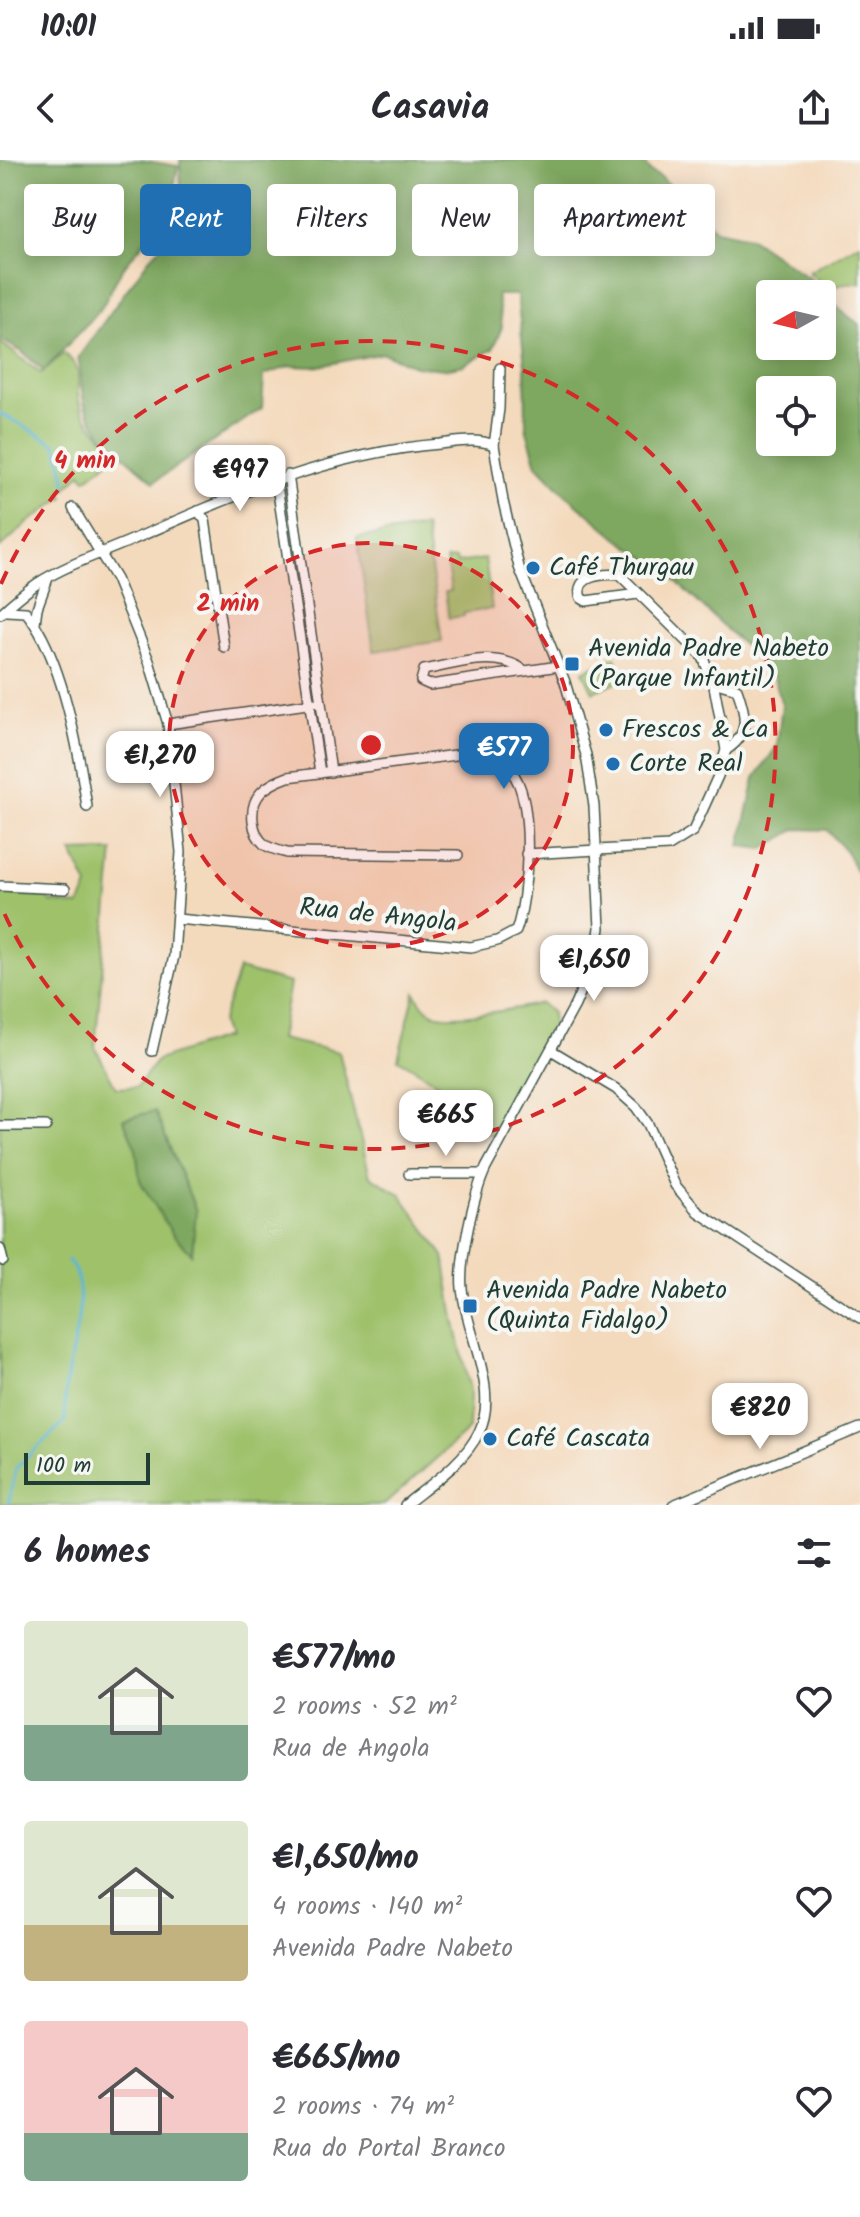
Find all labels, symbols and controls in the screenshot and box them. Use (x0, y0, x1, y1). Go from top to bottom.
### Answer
text: 10:01 (40, 4, 96, 52)
text: Casavia (371, 80, 489, 137)
icon: back (24, 86, 68, 130)
icon: share (792, 86, 836, 130)
chip: Buy (24, 184, 124, 256)
chip: Rent (140, 184, 251, 256)
chip: Filters (267, 184, 396, 256)
chip: New (412, 184, 518, 256)
chip: Apartment (534, 184, 715, 256)
north arrow (756, 280, 836, 360)
map controls (756, 280, 836, 456)
button: locate (756, 376, 836, 456)
text: 4 min (54, 442, 116, 481)
pin: €997 (193, 445, 287, 513)
text: €997 (212, 450, 268, 492)
place label: Café Thurgau (549, 547, 695, 589)
marker: Café Thurgau (524, 559, 542, 577)
text: 2 min (197, 585, 259, 624)
place label: Avenida Padre Nabeto (Parque Infantil) (588, 628, 829, 700)
marker: Avenida Padre Nabeto (Parque Infantil) (563, 655, 581, 673)
place label: Frescos & Ca (622, 709, 768, 751)
marker: Frescos & Ca (597, 721, 615, 739)
pin: €577 (457, 723, 551, 791)
text: €577 (477, 728, 531, 770)
pin: €1,270 (95, 731, 225, 799)
centre of rings (357, 731, 385, 759)
text: €1,270 (124, 736, 196, 778)
place label: Corte Real (629, 743, 743, 785)
marker: Corte Real (604, 755, 622, 773)
street label: Rua de Angola (297, 887, 459, 945)
pin: €1,650 (529, 935, 659, 1003)
text: €1,650 (558, 940, 630, 982)
pin: €665 (399, 1090, 493, 1158)
text: €665 (417, 1095, 475, 1137)
place label: Avenida Padre Nabeto (Quinta Fidalgo) (486, 1270, 727, 1342)
marker: Avenida Padre Nabeto (Quinta Fidalgo) (461, 1297, 479, 1315)
pin: €820 (713, 1383, 807, 1451)
text: €820 (730, 1388, 790, 1430)
place label: Café Cascata (506, 1418, 650, 1460)
marker: Café Cascata (481, 1430, 499, 1448)
scale bar (24, 1449, 150, 1485)
text: 100 m (36, 1449, 91, 1484)
text: 6 homes (24, 1526, 150, 1580)
icon: filters (792, 1531, 836, 1575)
text: €577/mo (272, 1632, 396, 1686)
icon: home (88, 1653, 184, 1749)
icon: heart (792, 1679, 836, 1723)
text: 2 rooms · 52 m² (272, 1686, 457, 1728)
text: Rua de Angola (272, 1728, 430, 1770)
text: €1,650/mo (272, 1832, 419, 1886)
icon: home (88, 1853, 184, 1949)
icon: heart (792, 1879, 836, 1923)
text: 4 rooms · 140 m² (272, 1886, 462, 1928)
text: Avenida Padre Nabeto (272, 1928, 513, 1970)
text: €665/mo (272, 2032, 401, 2086)
icon: home (88, 2053, 184, 2149)
icon: heart (792, 2079, 836, 2123)
text: 2 rooms · 74 m² (272, 2086, 454, 2128)
text: Rua do Portal Branco (272, 2128, 506, 2170)

